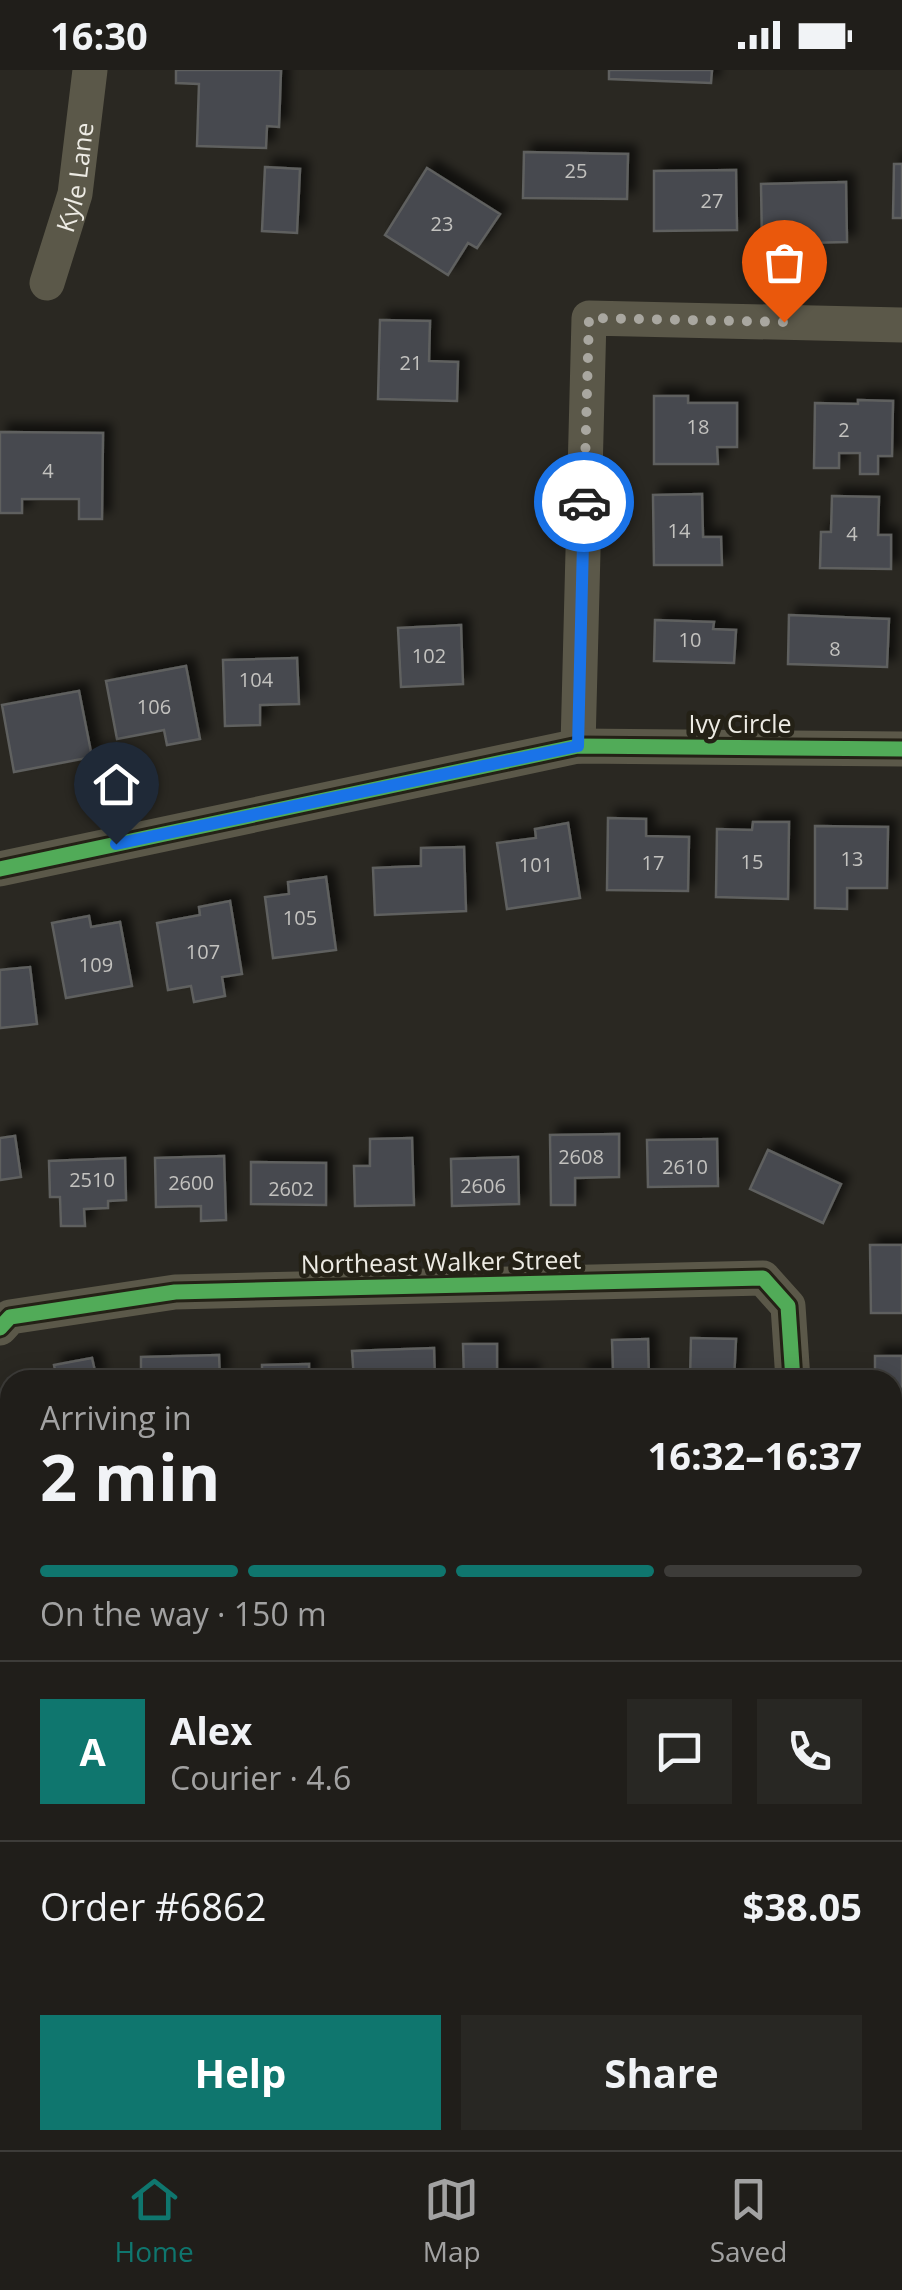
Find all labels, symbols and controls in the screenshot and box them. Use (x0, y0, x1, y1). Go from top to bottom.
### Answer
text: 16:30 (50, 9, 148, 61)
street label: Kyle Lane (47, 120, 101, 236)
house number: 25 (565, 157, 587, 184)
house number: 27 (701, 187, 723, 214)
house number: 23 (431, 210, 453, 237)
pin (742, 220, 827, 323)
icon: bag (757, 235, 812, 290)
house number: 21 (400, 349, 422, 376)
house number: 18 (687, 413, 709, 440)
house number: 2 (838, 416, 850, 443)
courier (534, 452, 634, 552)
house number: 4 (42, 457, 54, 484)
icon: car (557, 475, 612, 530)
house number: 14 (668, 517, 691, 544)
house number: 4 (846, 520, 858, 547)
house number: 10 (679, 626, 701, 653)
house number: 8 (829, 635, 841, 662)
house number: 102 (412, 642, 446, 669)
house number: 104 (239, 666, 274, 693)
house number: 106 (137, 693, 171, 720)
street label: Ivy Circle (688, 706, 792, 740)
pin (74, 742, 159, 845)
icon: home (89, 757, 144, 812)
house number: 13 (841, 845, 863, 872)
house number: 15 (741, 848, 763, 875)
house number: 17 (642, 849, 664, 876)
house number: 101 (519, 851, 553, 878)
house number: 105 (283, 904, 317, 931)
house number: 107 (186, 938, 220, 965)
house number: 109 (79, 951, 113, 978)
house number: 2608 (558, 1143, 604, 1170)
house number: 2610 (662, 1153, 708, 1180)
house number: 2510 (69, 1166, 115, 1193)
house number: 2600 (168, 1169, 214, 1196)
house number: 2606 (460, 1172, 506, 1199)
house number: 2602 (268, 1175, 314, 1202)
street label: Northeast Walker Street (300, 1242, 582, 1280)
text: Arriving in (40, 1396, 192, 1439)
text: 16:32–16:37 (648, 1429, 862, 1481)
text: 2 min (40, 1432, 220, 1520)
text: On the way · 150 m (40, 1592, 327, 1635)
button: chat (627, 1699, 732, 1804)
button: phone (757, 1699, 862, 1804)
text: Alex (170, 1704, 252, 1756)
text: A (79, 1725, 106, 1777)
text: Courier · 4.6 (170, 1756, 351, 1799)
text: Order #6862 (40, 1880, 267, 1932)
text: $38.05 (743, 1880, 862, 1932)
button: Help (40, 2015, 441, 2130)
button: Share (461, 2015, 862, 2130)
tab: Home (115, 2172, 194, 2270)
tab: Map (423, 2172, 481, 2270)
tab: Saved (710, 2172, 787, 2270)

